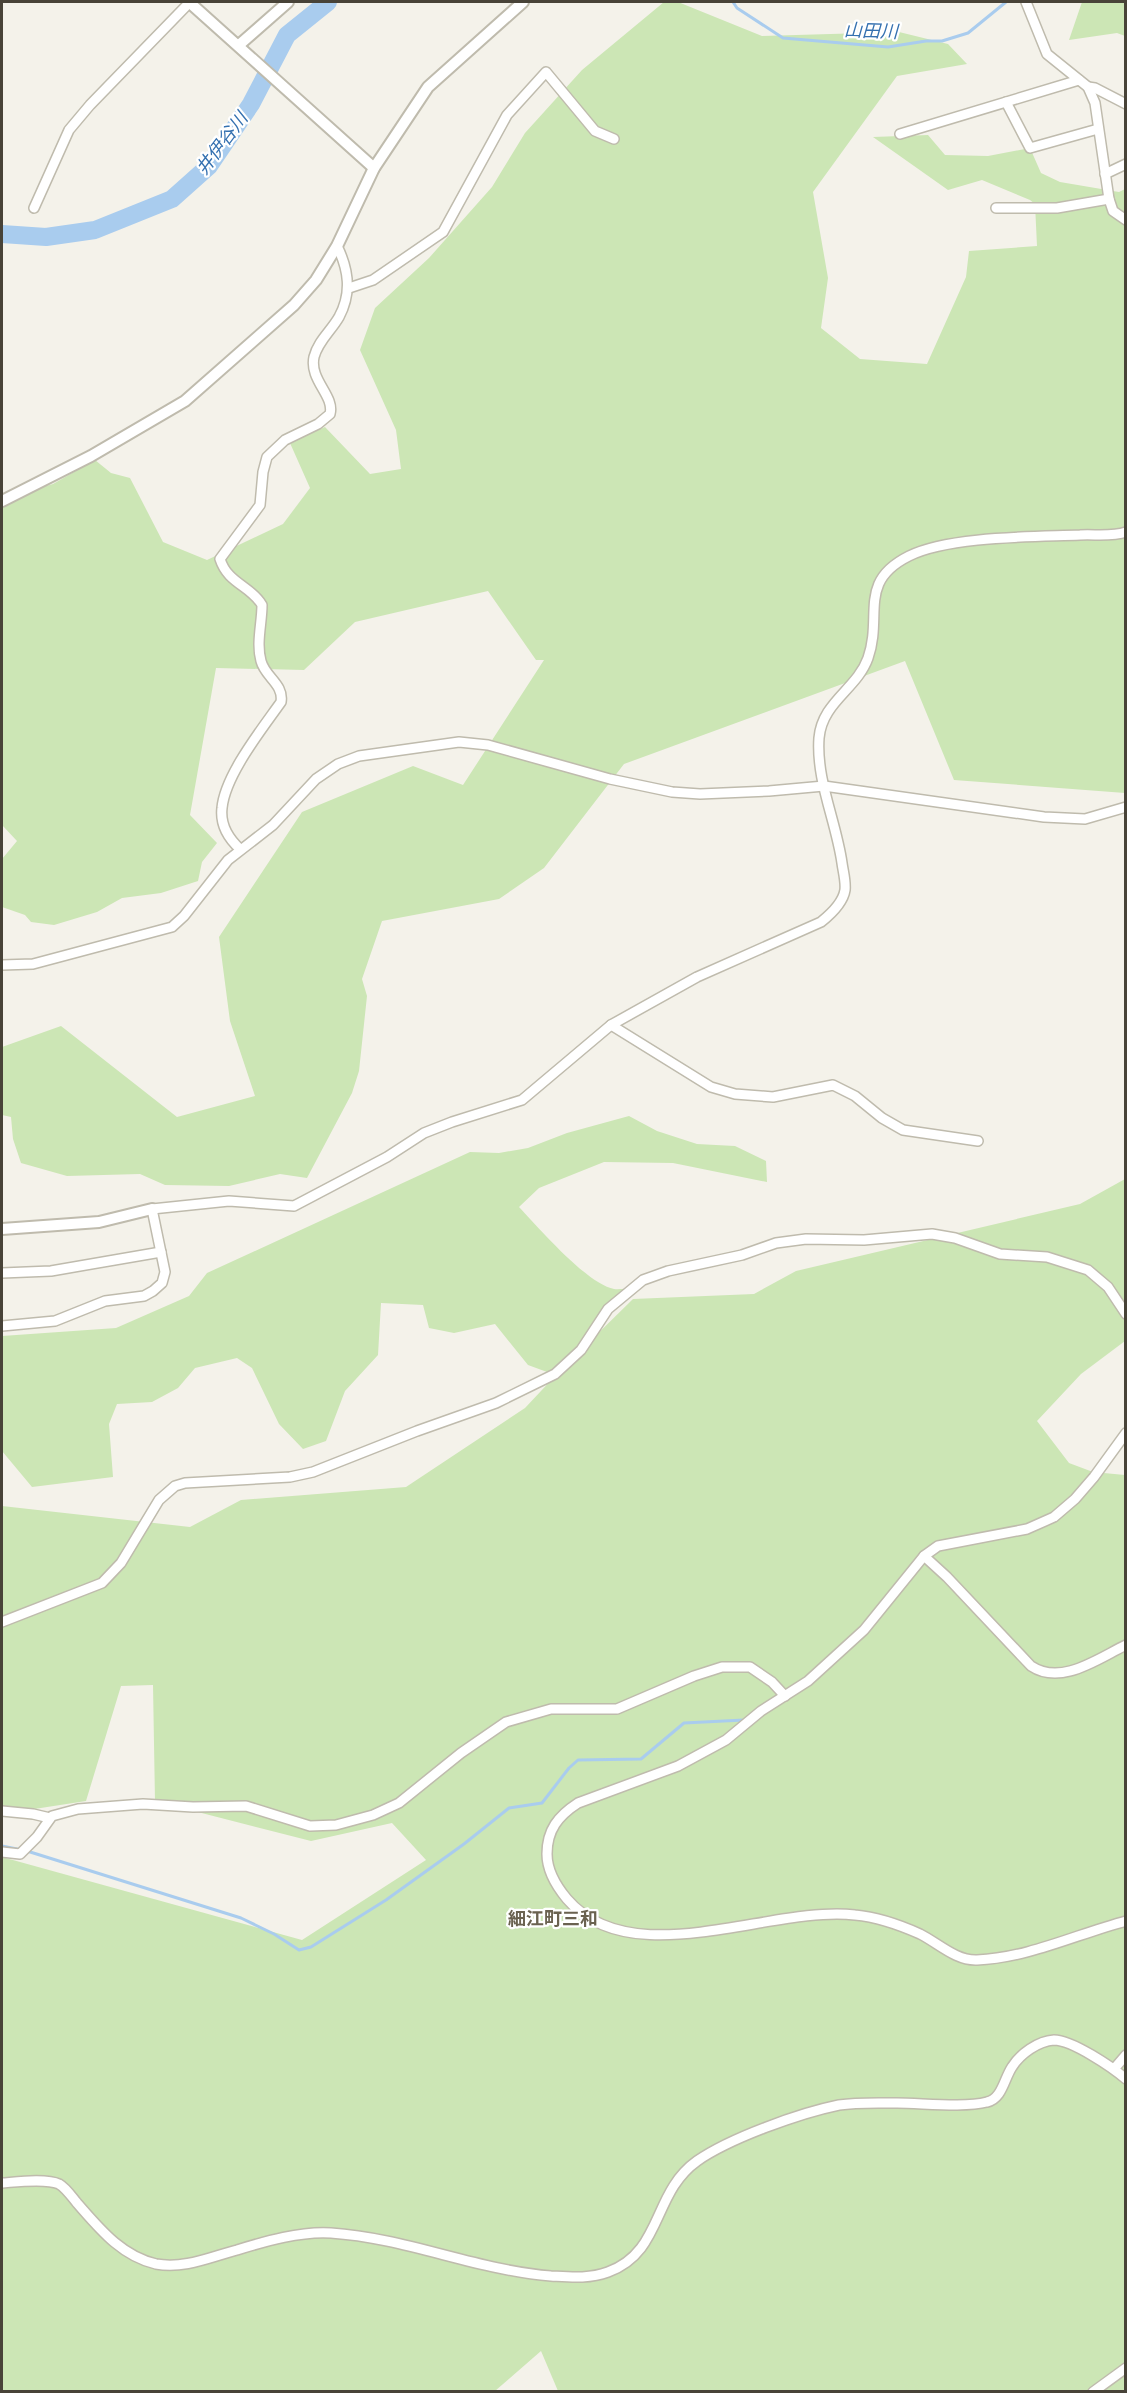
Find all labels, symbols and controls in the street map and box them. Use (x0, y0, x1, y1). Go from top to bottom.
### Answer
water label: 山田川 (844, 17, 900, 43)
water label: 井伊谷川 (190, 105, 253, 179)
district label: 細江町三和 (508, 1906, 598, 1930)

